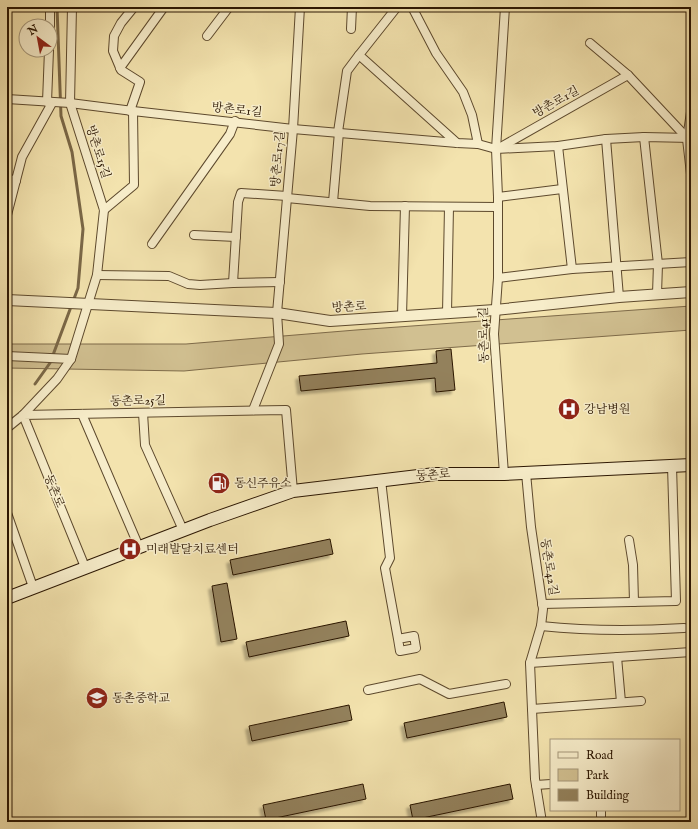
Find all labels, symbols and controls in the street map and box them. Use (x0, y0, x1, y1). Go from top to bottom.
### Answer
north arrow (18, 18, 58, 58)
text: N (25, 22, 41, 39)
street label: 방촌로1길 (530, 83, 582, 121)
street label: 방촌로1길 (211, 100, 263, 120)
street label: 방촌로15길 (82, 123, 114, 181)
street label: 방촌로17길 (268, 130, 288, 188)
street label: 방촌로 (331, 299, 367, 315)
street label: 동촌로41길 (476, 307, 492, 363)
street label: 동촌로25길 (110, 393, 166, 409)
hospital icon: 강남병원 (556, 396, 582, 422)
place label: 강남병원 (584, 402, 630, 417)
street label: 동촌로 (415, 466, 451, 484)
fuel station icon: 동신주유소 (206, 470, 232, 496)
street label: 동촌로 (41, 472, 68, 510)
place label: 동신주유소 (234, 476, 292, 491)
hospital icon: 미래발달치료센터 (117, 536, 143, 562)
street label: 동촌로42길 (537, 537, 561, 597)
place label: 미래발달치료센터 (146, 542, 239, 557)
school or university icon: 동촌중학교 (84, 685, 110, 711)
place label: 동촌중학교 (112, 691, 170, 706)
legend (550, 739, 680, 811)
text: Road (586, 748, 614, 763)
text: Park (586, 768, 609, 783)
text: Building (586, 788, 630, 803)

